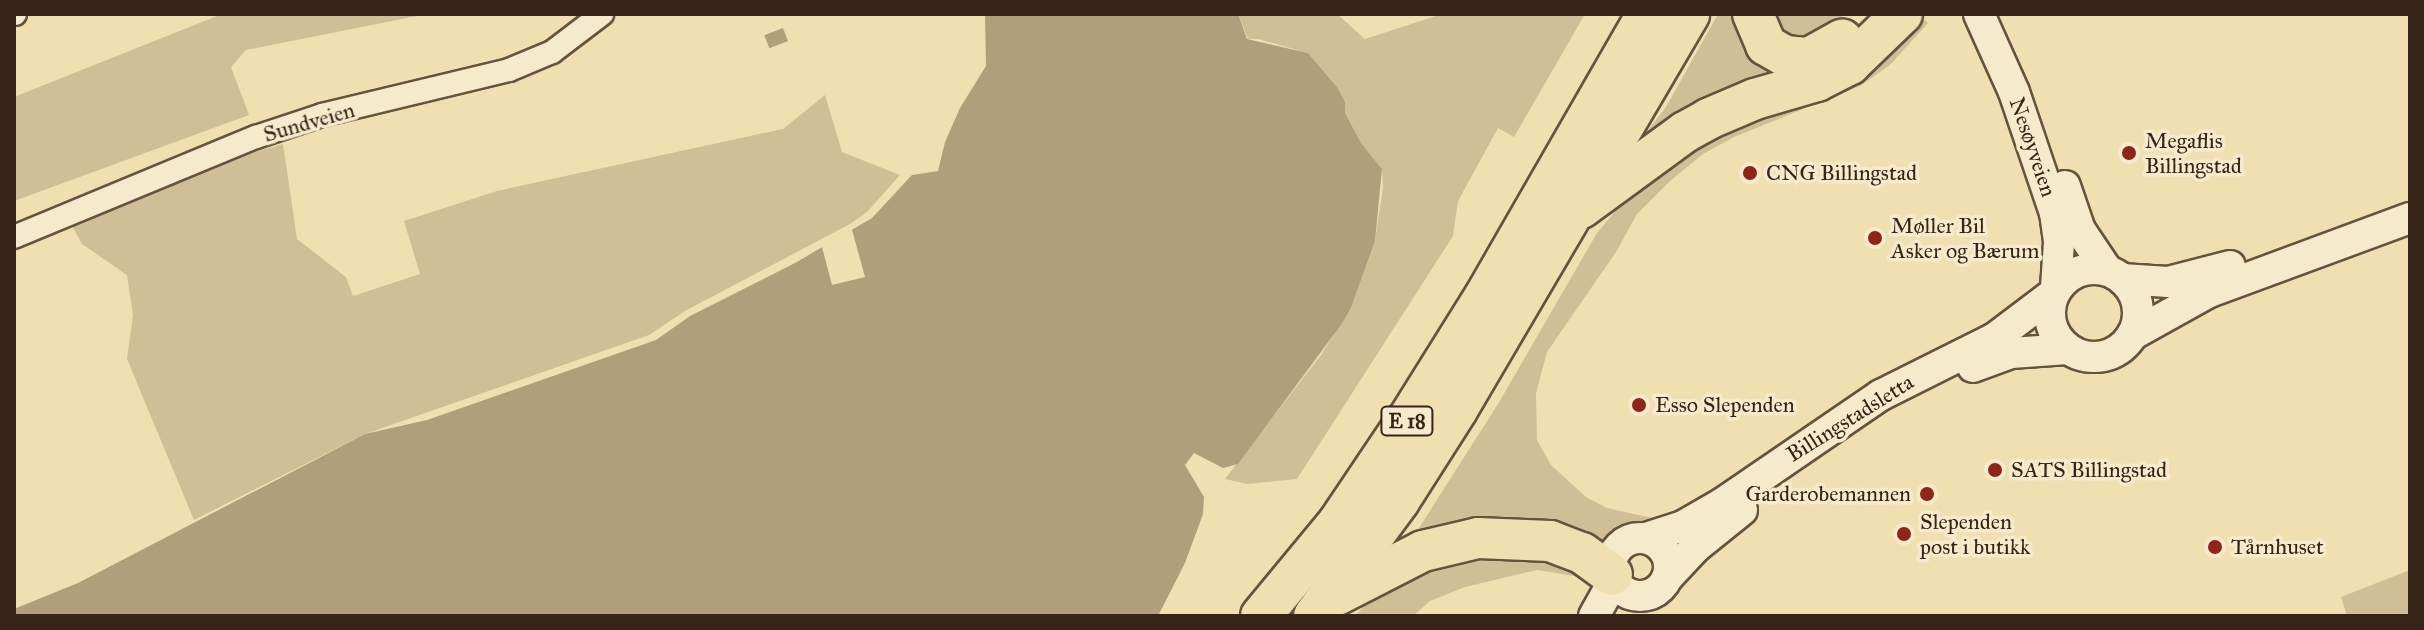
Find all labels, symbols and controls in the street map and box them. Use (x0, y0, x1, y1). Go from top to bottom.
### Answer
street label: Nesøyveien (2004, 94, 2062, 200)
street label: Sundveien (260, 96, 358, 148)
place label: Megaflis Billingstad (2145, 127, 2242, 178)
marker: Megaflis Billingstad (2120, 144, 2138, 162)
place label: CNG Billingstad (1766, 160, 1917, 186)
marker: CNG Billingstad (1741, 164, 1759, 182)
place label: Møller Bil Asker og Bærum (1891, 212, 2040, 264)
marker: Møller Bil Asker og Bærum (1866, 229, 1884, 247)
street label: Billingstadsletta (1782, 368, 1918, 468)
place label: Esso Slependen (1655, 392, 1795, 418)
marker: Esso Slependen (1630, 396, 1648, 414)
road number: E 18 (1379, 405, 1435, 437)
place label: SATS Billingstad (2011, 457, 2167, 483)
marker: SATS Billingstad (1986, 461, 2004, 479)
place label: Garderobemannen (1745, 481, 1911, 507)
marker: Garderobemannen (1918, 485, 1936, 503)
place label: Slependen post i butikk (1920, 508, 2030, 560)
marker: Slependen post i butikk (1895, 525, 1913, 543)
place label: Tårnhuset (2231, 534, 2324, 560)
marker: Tårnhuset (2206, 538, 2224, 556)

